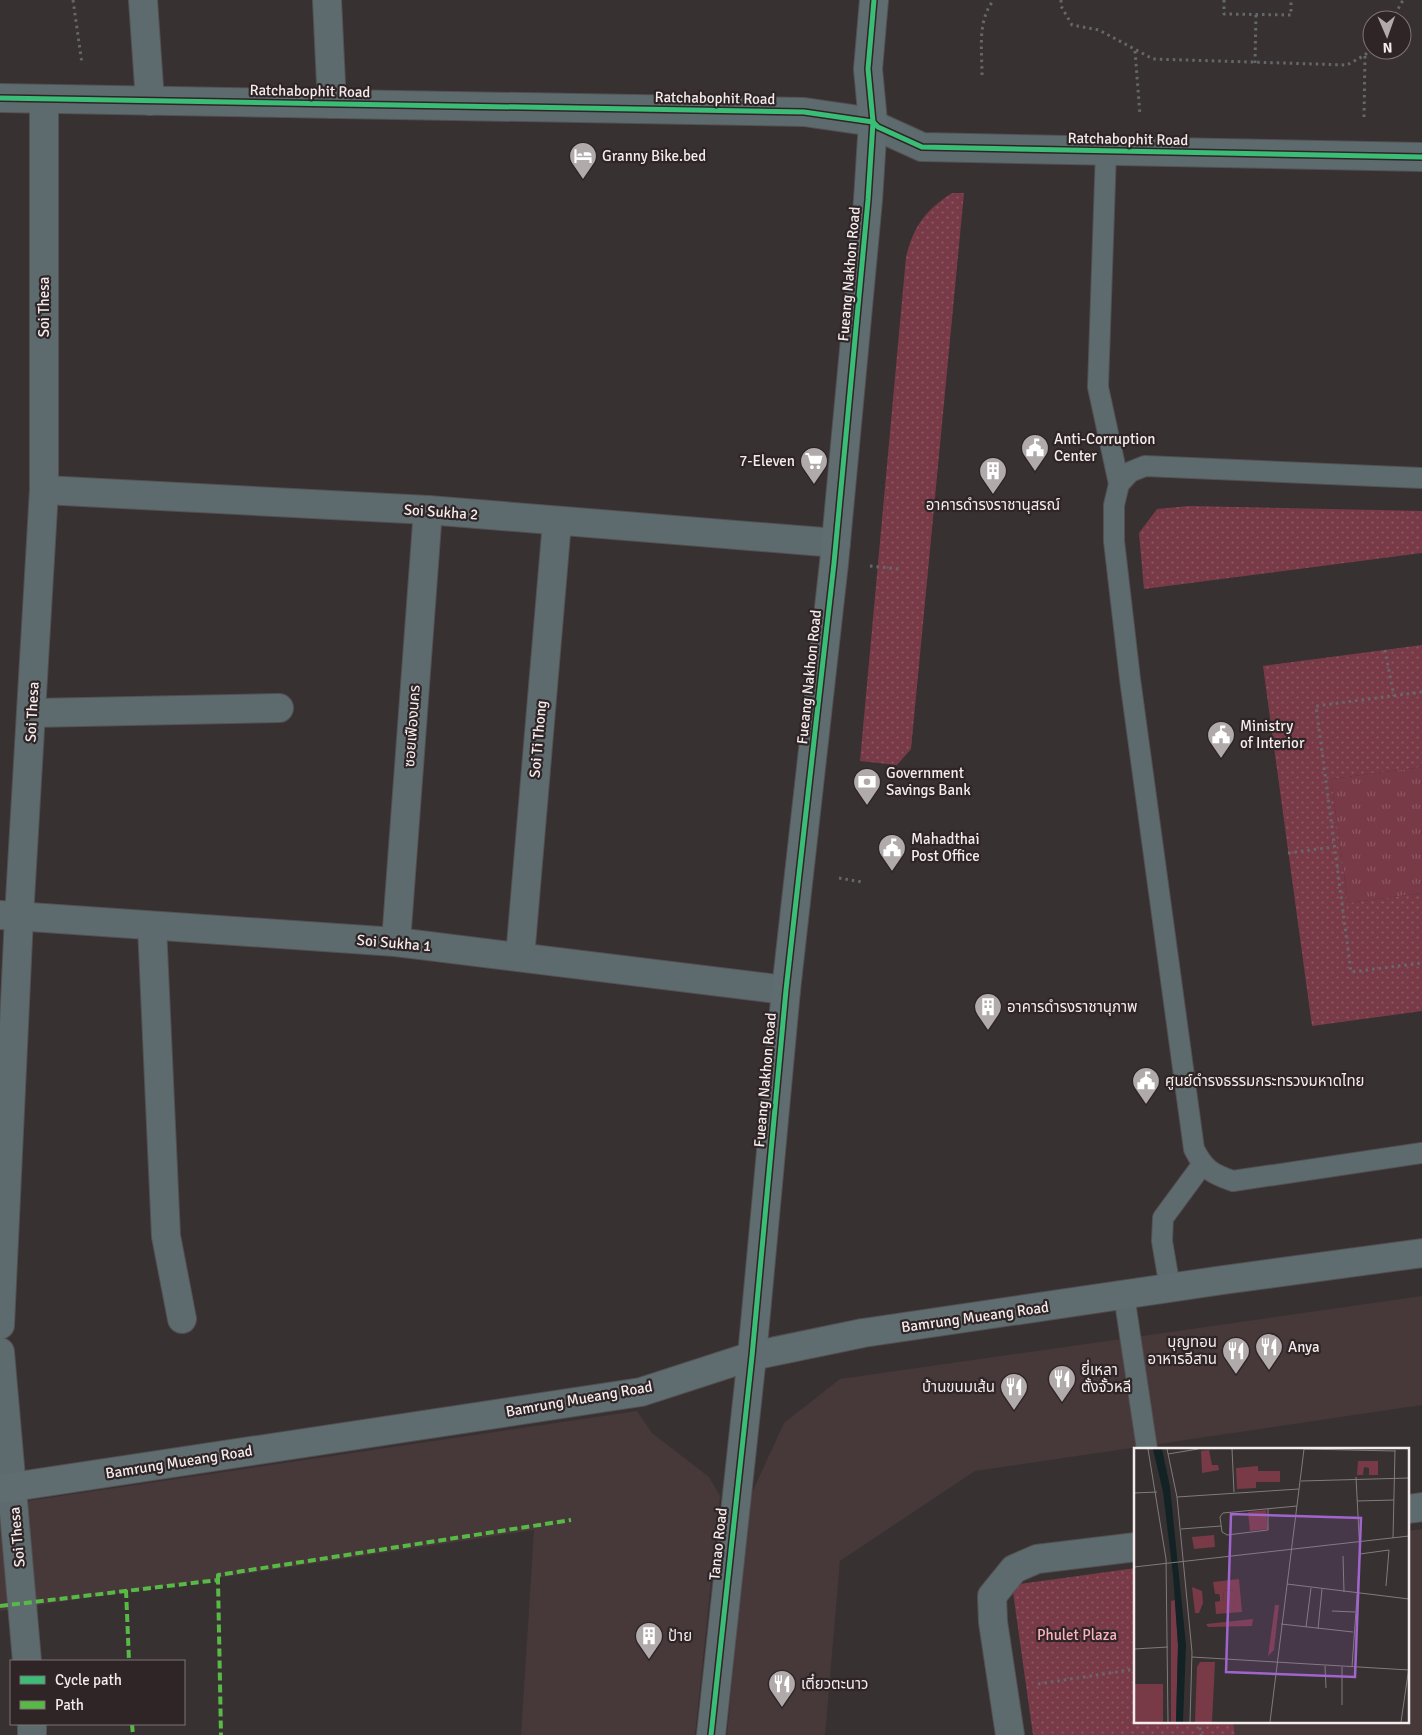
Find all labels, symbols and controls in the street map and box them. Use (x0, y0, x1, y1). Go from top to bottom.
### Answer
north arrow (1362, 10, 1412, 60)
text: N (1382, 39, 1393, 56)
street label: Ratchabophit Road (249, 81, 371, 101)
street label: Ratchabophit Road (654, 88, 776, 108)
street label: Ratchabophit Road (1067, 129, 1189, 149)
hotel icon: Granny Bike.bed (568, 141, 598, 180)
place label: Granny Bike.bed (602, 147, 706, 165)
street label: Fueang Nakhon Road (834, 206, 864, 342)
street label: Soi Thesa (35, 277, 53, 337)
place label: Anti-Corruption Center (1054, 430, 1155, 465)
public building icon: Anti-Corruption Center (1020, 433, 1050, 472)
supermarket icon: 7-Eleven (799, 446, 829, 485)
place label: 7-Eleven (739, 452, 795, 470)
building icon: อาคารดำรงราชานุสรณ์ (978, 456, 1008, 495)
place label: อาคารดำรงราชานุสรณ์ (926, 496, 1060, 514)
street label: Soi Sukha 2 (403, 500, 479, 524)
street label: Fueang Nakhon Road (793, 609, 825, 745)
street label: Soi Thesa (21, 681, 43, 743)
street label: ซอยเฟืองนคร (400, 684, 424, 768)
street label: Soi Ti Thong (526, 699, 550, 778)
place label: Ministry of Interior (1240, 717, 1305, 752)
public building icon: Ministry of Interior (1206, 720, 1236, 759)
place label: Government Savings Bank (886, 764, 971, 799)
bank icon: Government Savings Bank (852, 767, 882, 806)
place label: Mahadthai Post Office (911, 830, 980, 865)
public building icon: Mahadthai Post Office (877, 833, 907, 872)
street label: Soi Sukha 1 (356, 931, 432, 955)
building icon: อาคารดำรงราชานุภาพ (973, 992, 1003, 1031)
place label: อาคารดำรงราชานุภาพ (1007, 998, 1138, 1016)
street label: Fueang Nakhon Road (750, 1012, 780, 1148)
public building icon: ศูนย์ดำรงธรรมกระทรวงมหาดไทย (1131, 1066, 1161, 1105)
place label: ศูนย์ดำรงธรรมกระทรวงมหาดไทย (1165, 1072, 1364, 1090)
street label: Bamrung Mueang Road (900, 1298, 1050, 1336)
restaurant icon: Anya (1254, 1332, 1284, 1371)
place label: บุญทอน อาหารอีสาน (1148, 1333, 1217, 1368)
restaurant icon: บุญทอน อาหารอีสาน (1221, 1336, 1251, 1375)
place label: Anya (1288, 1338, 1320, 1356)
place label: ยี่เหลา ตั้งจั้วหลี (1081, 1359, 1131, 1396)
restaurant icon: ยี่เหลา ตั้งจั้วหลี (1047, 1364, 1077, 1403)
restaurant icon: บ้านขนมเส้น (999, 1372, 1029, 1411)
street label: Bamrung Mueang Road (504, 1377, 654, 1421)
place label: บ้านขนมเส้น (922, 1378, 995, 1396)
street label: Bamrung Mueang Road (104, 1441, 254, 1483)
inset map (1134, 1448, 1410, 1722)
street label: Soi Thesa (5, 1506, 29, 1568)
street label: Tanao Road (705, 1507, 731, 1581)
building icon: ป้าย (634, 1621, 664, 1660)
park label: Phulet Plaza (1037, 1626, 1117, 1644)
place label: ป้าย (668, 1627, 692, 1645)
legend (10, 1660, 185, 1725)
restaurant icon: เตี๋ยวตะนาว (767, 1669, 797, 1708)
text: Cycle path (55, 1671, 122, 1689)
place label: เตี๋ยวตะนาว (801, 1673, 868, 1693)
text: Path (55, 1696, 84, 1714)

